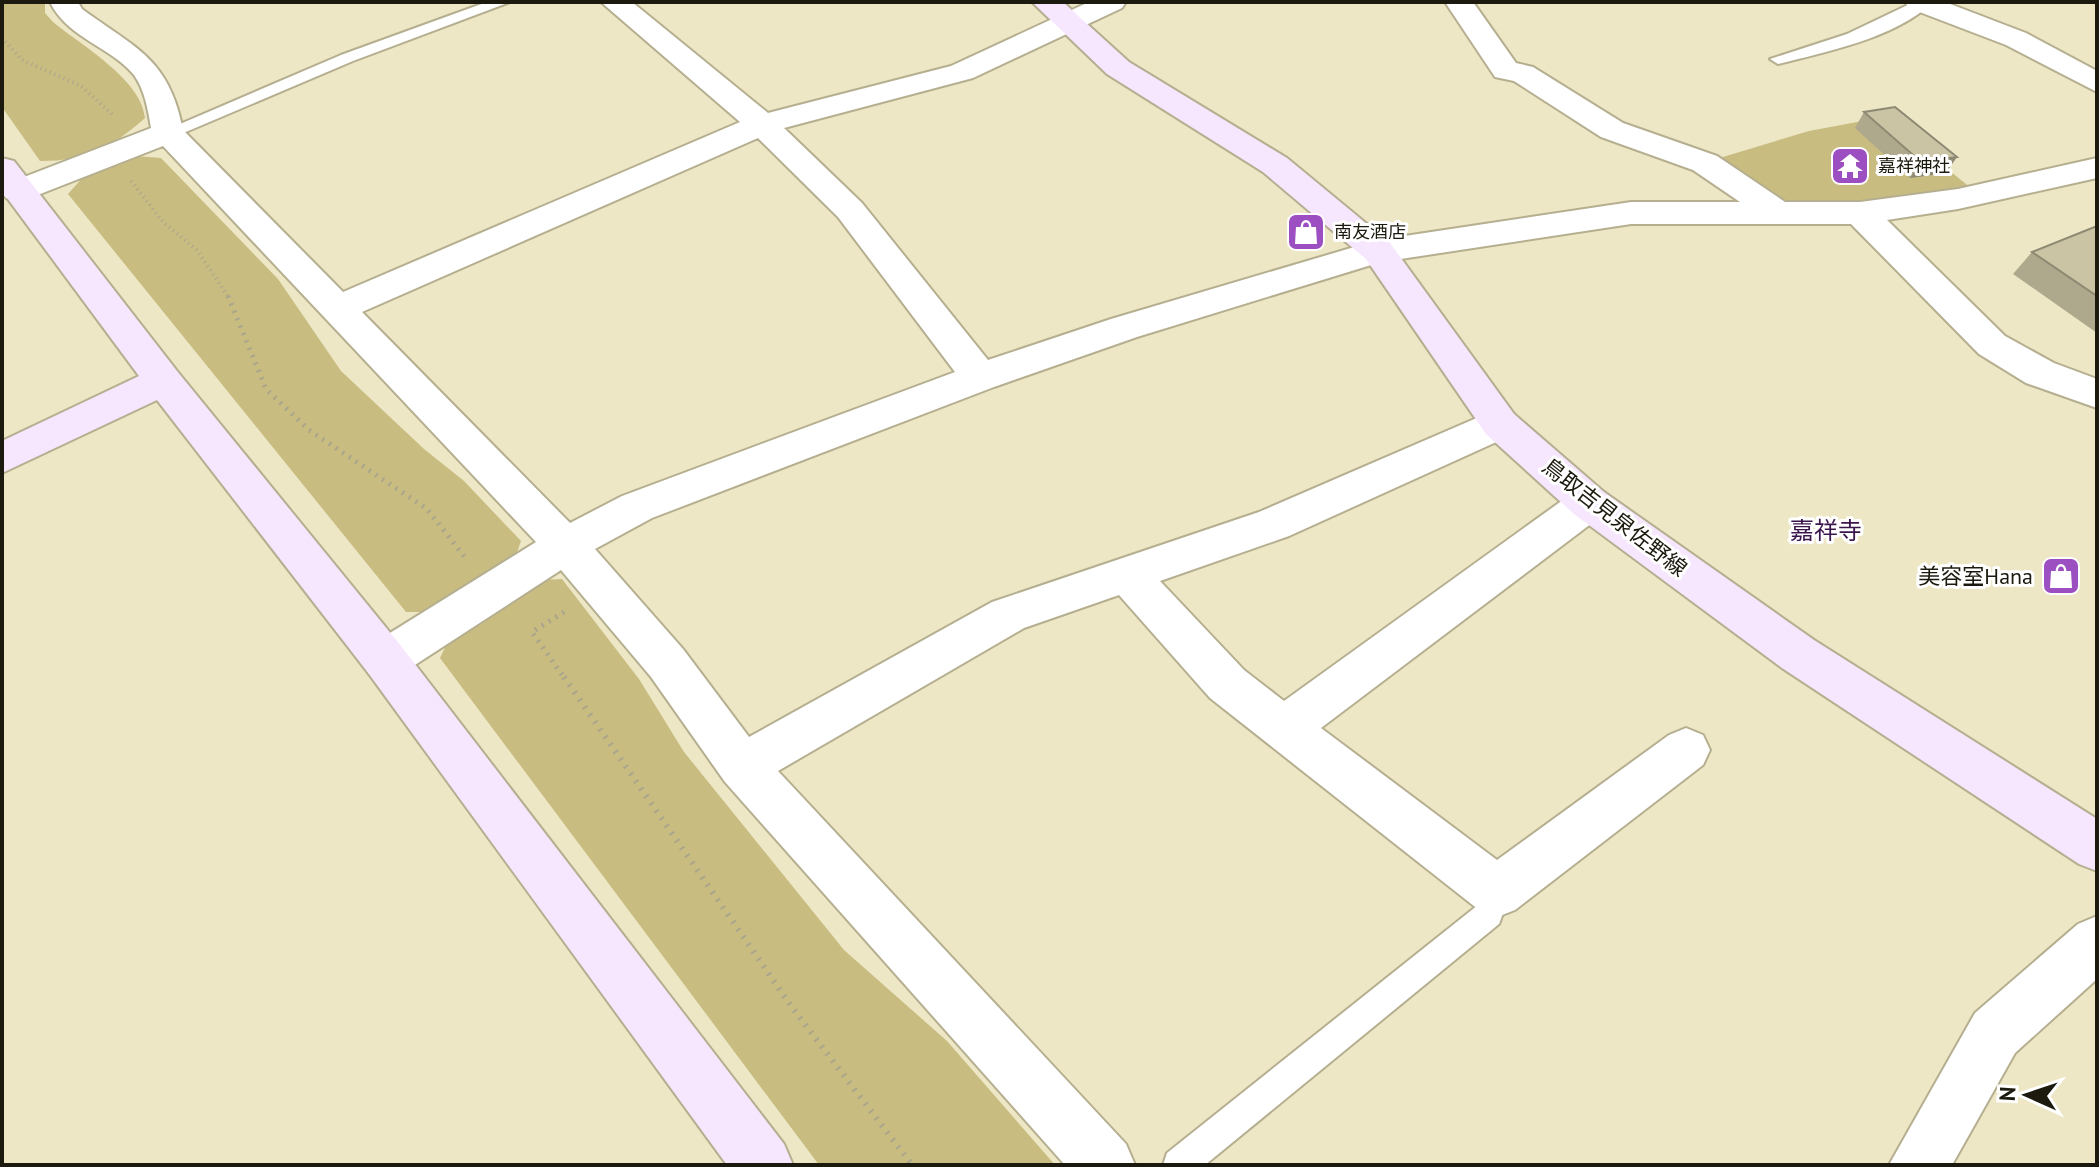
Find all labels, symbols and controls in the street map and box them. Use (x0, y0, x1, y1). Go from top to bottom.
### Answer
temple icon: 嘉祥神社 (1829, 145, 1871, 187)
place label: 嘉祥神社 (1878, 154, 1950, 177)
shop icon: 南友酒店 (1285, 211, 1327, 253)
place label: 南友酒店 (1334, 220, 1406, 243)
street label: 鳥取吉見泉佐野線 (1537, 452, 1693, 582)
district label: 嘉祥寺 (1790, 515, 1862, 546)
shop icon: 美容室Hana (2040, 555, 2082, 597)
place label: 美容室Hana (1918, 562, 2033, 590)
north arrow (1987, 1055, 2067, 1135)
text: N (1993, 1086, 2021, 1102)

